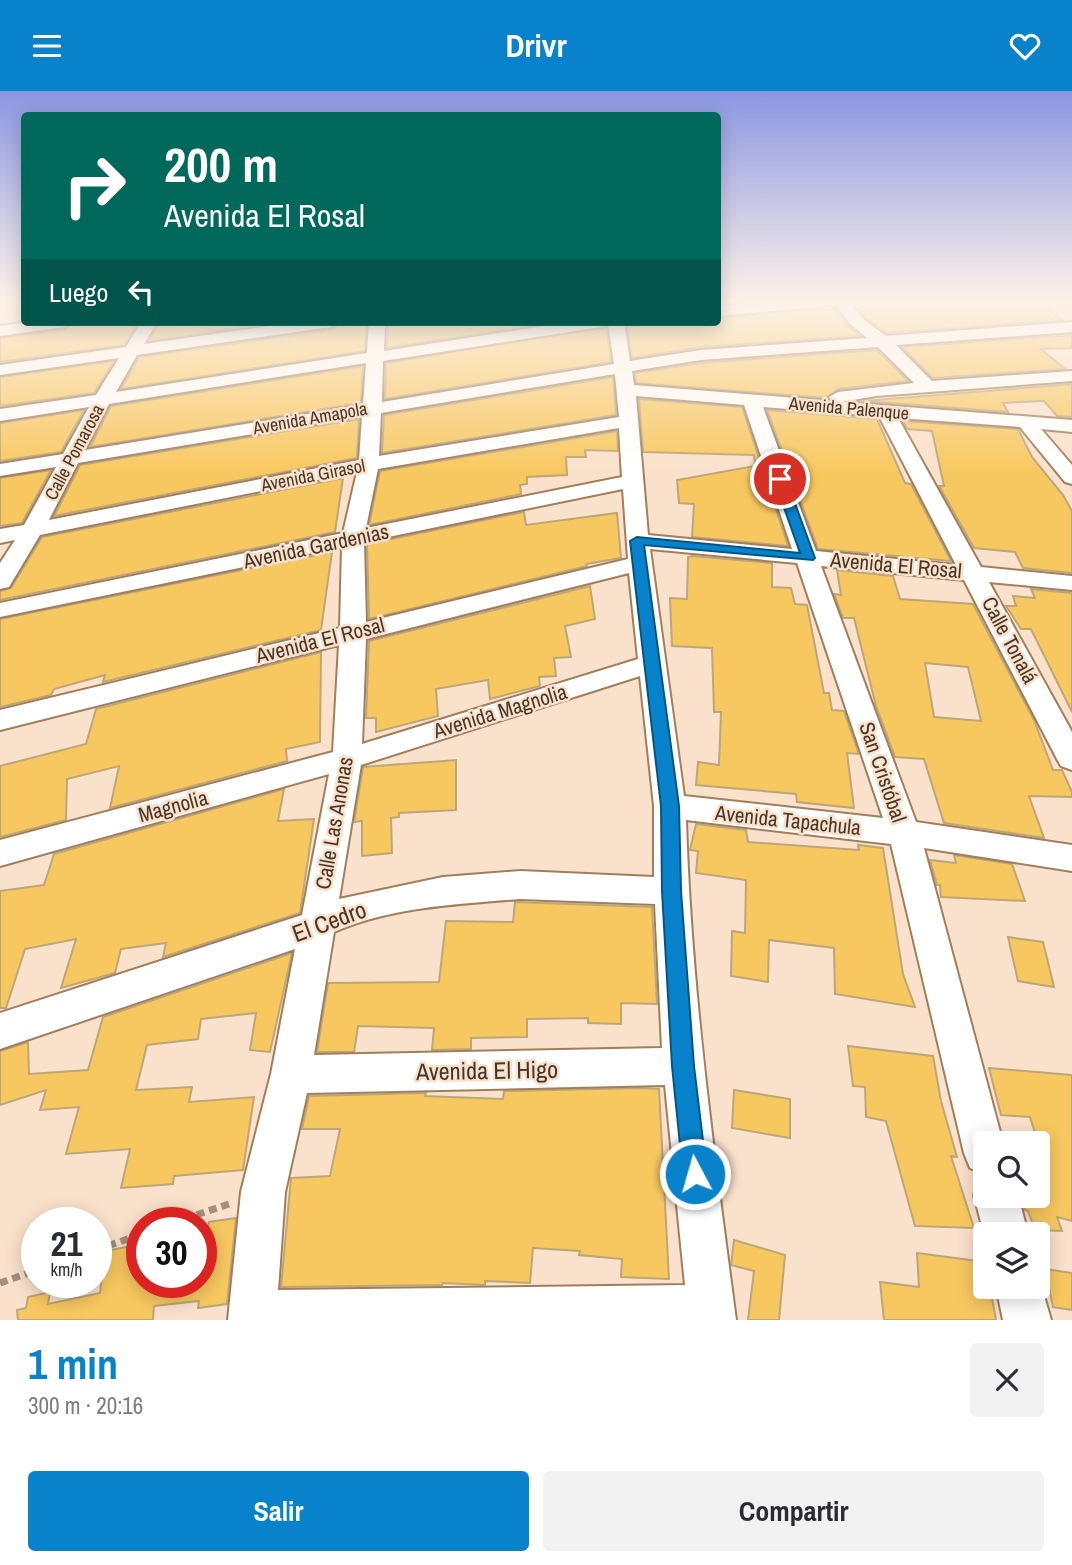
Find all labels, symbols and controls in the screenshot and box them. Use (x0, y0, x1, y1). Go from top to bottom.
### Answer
text: Drivr (505, 24, 567, 67)
icon: menu (28, 27, 66, 65)
icon: heart (1006, 27, 1044, 65)
text: 200 m (164, 131, 278, 197)
icon: right (49, 140, 140, 231)
text: Avenida El Rosal (164, 194, 365, 237)
icon: left (122, 273, 160, 311)
text: Luego (49, 275, 108, 310)
street label: Avenida Palenque (787, 390, 910, 426)
street label: Avenida Amapola (250, 396, 369, 441)
street label: Calle Pomarosa (38, 400, 110, 504)
pin (750, 449, 810, 509)
street label: Avenida Girasol (258, 453, 367, 498)
icon: arrive (761, 460, 799, 498)
street label: Avenida Gardenias (240, 516, 391, 576)
street label: Avenida El Rosal (828, 545, 963, 585)
street label: Calle Tonalá (975, 591, 1045, 689)
street label: Avenida El Rosal (252, 610, 387, 670)
street label: Avenida Magnolia (429, 677, 571, 745)
street label: San Cristóbal (852, 718, 914, 826)
street label: Calle Las Anonas (308, 754, 360, 892)
street label: Magnolia (135, 783, 211, 829)
street label: Avenida Tapachula (713, 798, 863, 842)
street label: El Cedro (288, 893, 370, 949)
street label: Avenida El Higo (415, 1053, 558, 1087)
map controls (973, 1131, 1050, 1299)
button: search (973, 1131, 1050, 1208)
position arrow (658, 1137, 732, 1211)
speed limit sign: 30 (126, 1207, 217, 1298)
text: 21 (51, 1220, 82, 1267)
button: layers (973, 1222, 1050, 1299)
text: km/h (51, 1257, 83, 1282)
text: 1 min (28, 1336, 118, 1392)
button: close (970, 1343, 1044, 1417)
text: 300 m · 20:16 (28, 1390, 143, 1421)
button: Salir (28, 1471, 529, 1551)
button: Compartir (543, 1471, 1044, 1551)

